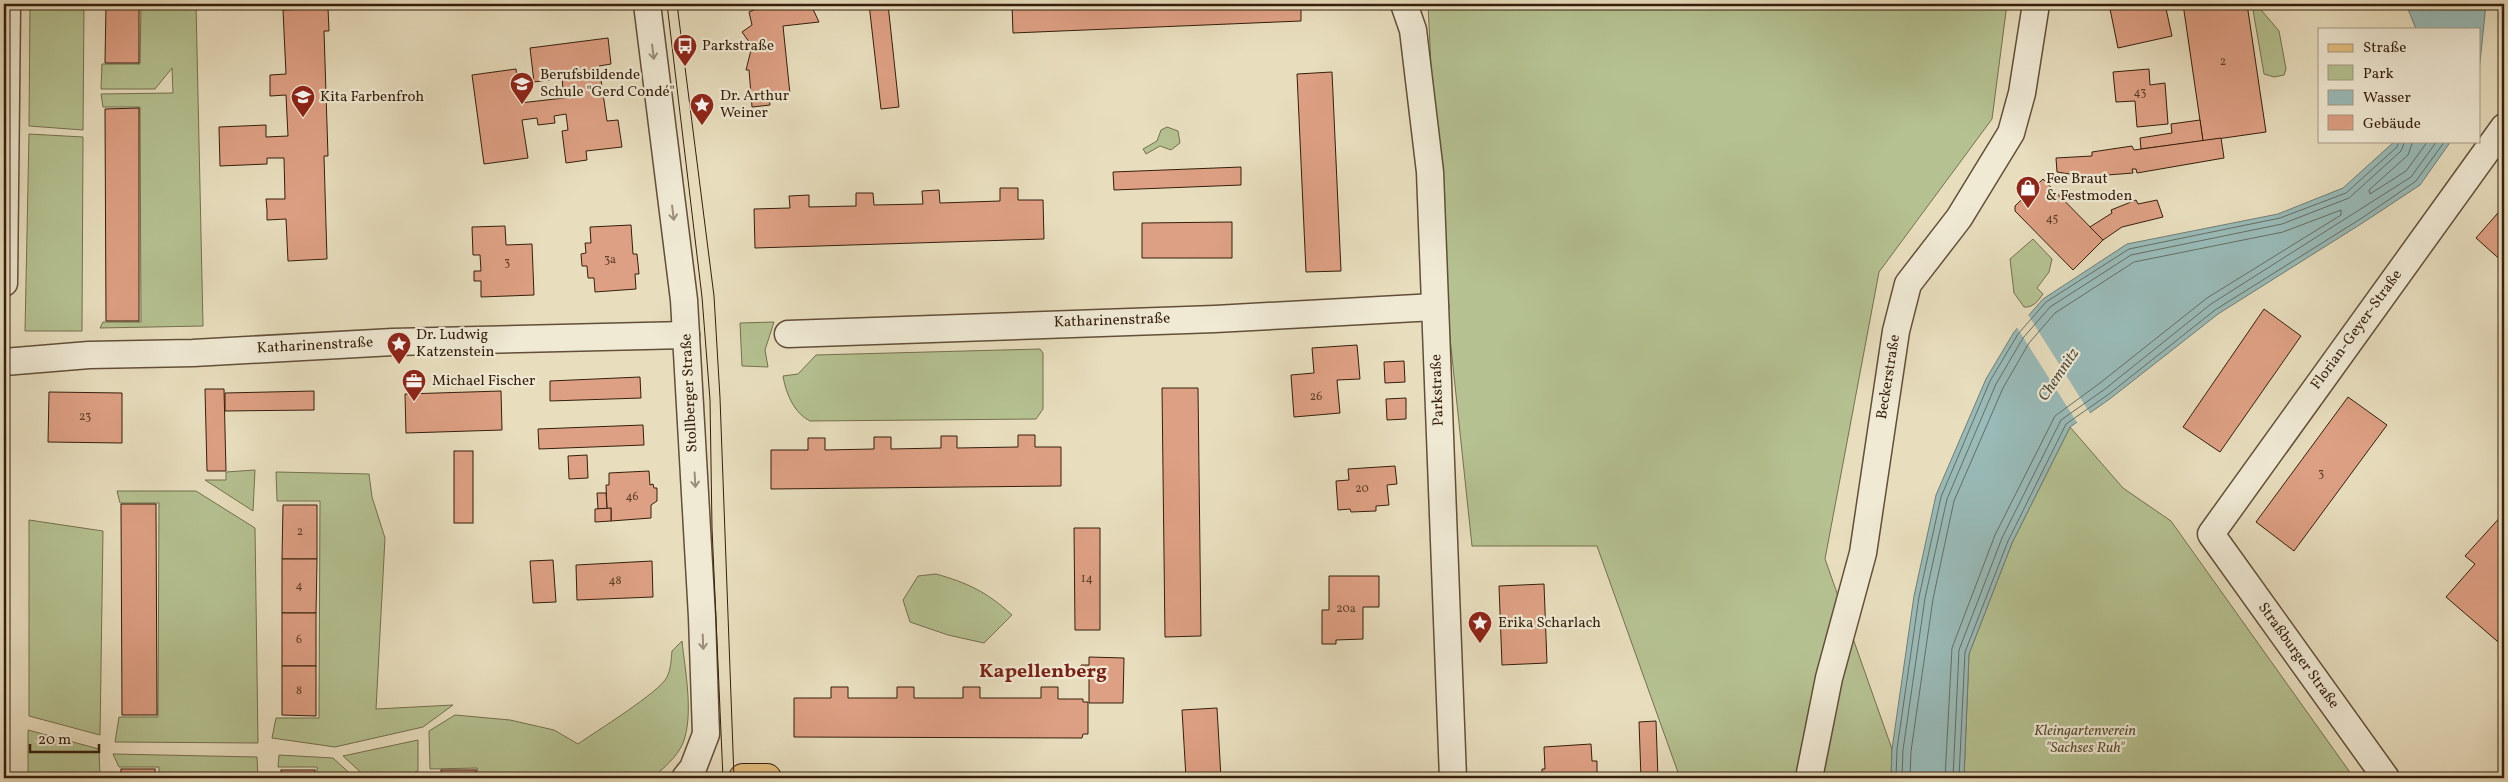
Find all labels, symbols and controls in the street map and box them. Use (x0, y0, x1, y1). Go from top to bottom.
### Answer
legend (2318, 28, 2480, 142)
bus stop icon: Parkstraße (672, 33, 698, 67)
place label: Parkstraße (702, 36, 774, 57)
text: Straße (2363, 38, 2406, 59)
one-way arrow (648, 44, 658, 60)
house number: 2 (2220, 54, 2226, 70)
text: Park (2363, 64, 2394, 85)
place label: Berufsbildende Schule "Gerd Condé" (540, 65, 675, 103)
school or university icon: Berufsbildende Schule "Gerd Condé" (509, 71, 535, 105)
school or university icon: Kita Farbenfroh (290, 84, 316, 118)
house number: 43 (2134, 85, 2146, 101)
place label: Dr. Arthur Weiner (720, 86, 789, 124)
place label: Kita Farbenfroh (320, 87, 424, 108)
text: Wasser (2363, 88, 2411, 109)
place icon: Dr. Arthur Weiner (689, 92, 715, 126)
text: Gebäude (2363, 114, 2421, 135)
place label: Fee Braut & Festmoden (2046, 169, 2132, 207)
shop icon: Fee Braut & Festmoden (2015, 175, 2041, 209)
one-way arrow (668, 205, 678, 221)
house number: 45 (2046, 211, 2059, 227)
house number: 3a (604, 252, 616, 268)
house number: 3 (504, 255, 510, 271)
street label: Florian-Geyer-Straße (2306, 266, 2408, 394)
street label: Katharinenstraße (1053, 308, 1171, 334)
place label: Dr. Ludwig Katzenstein (416, 325, 494, 363)
place icon: Dr. Ludwig Katzenstein (386, 331, 412, 365)
street label: Katharinenstraße (256, 332, 374, 360)
street label: Stollberger Straße (676, 333, 704, 453)
street label: Beckerstraße (1872, 333, 1906, 421)
water label: Chemnitz (2033, 343, 2085, 406)
street label: Parkstraße (1426, 354, 1450, 426)
office icon: Michael Fischer (401, 368, 427, 402)
place label: Michael Fischer (432, 371, 535, 392)
house number: 26 (1310, 389, 1322, 405)
house number: 23 (79, 409, 91, 425)
house number: 3 (2318, 466, 2324, 482)
one-way arrow (690, 472, 699, 488)
house number: 20 (1355, 481, 1369, 497)
house number: 46 (625, 489, 639, 505)
house number: 2 (297, 524, 303, 540)
house number: 14 (1081, 571, 1093, 587)
house number: 48 (608, 573, 622, 589)
house number: 4 (295, 578, 303, 594)
street label: Straßburger Straße (2252, 599, 2344, 713)
house number: 20a (1336, 601, 1356, 617)
place icon: Erika Scharlach (1467, 610, 1493, 644)
place label: Erika Scharlach (1498, 613, 1601, 634)
house number: 6 (296, 632, 302, 648)
one-way arrow (698, 634, 708, 650)
district label: Kapellenberg (979, 658, 1107, 686)
house number: 8 (296, 683, 302, 699)
park label: Kleingartenverein "Sachses Ruh" (2034, 721, 2136, 759)
scale bar (30, 722, 99, 754)
text: 20 m (38, 730, 71, 751)

